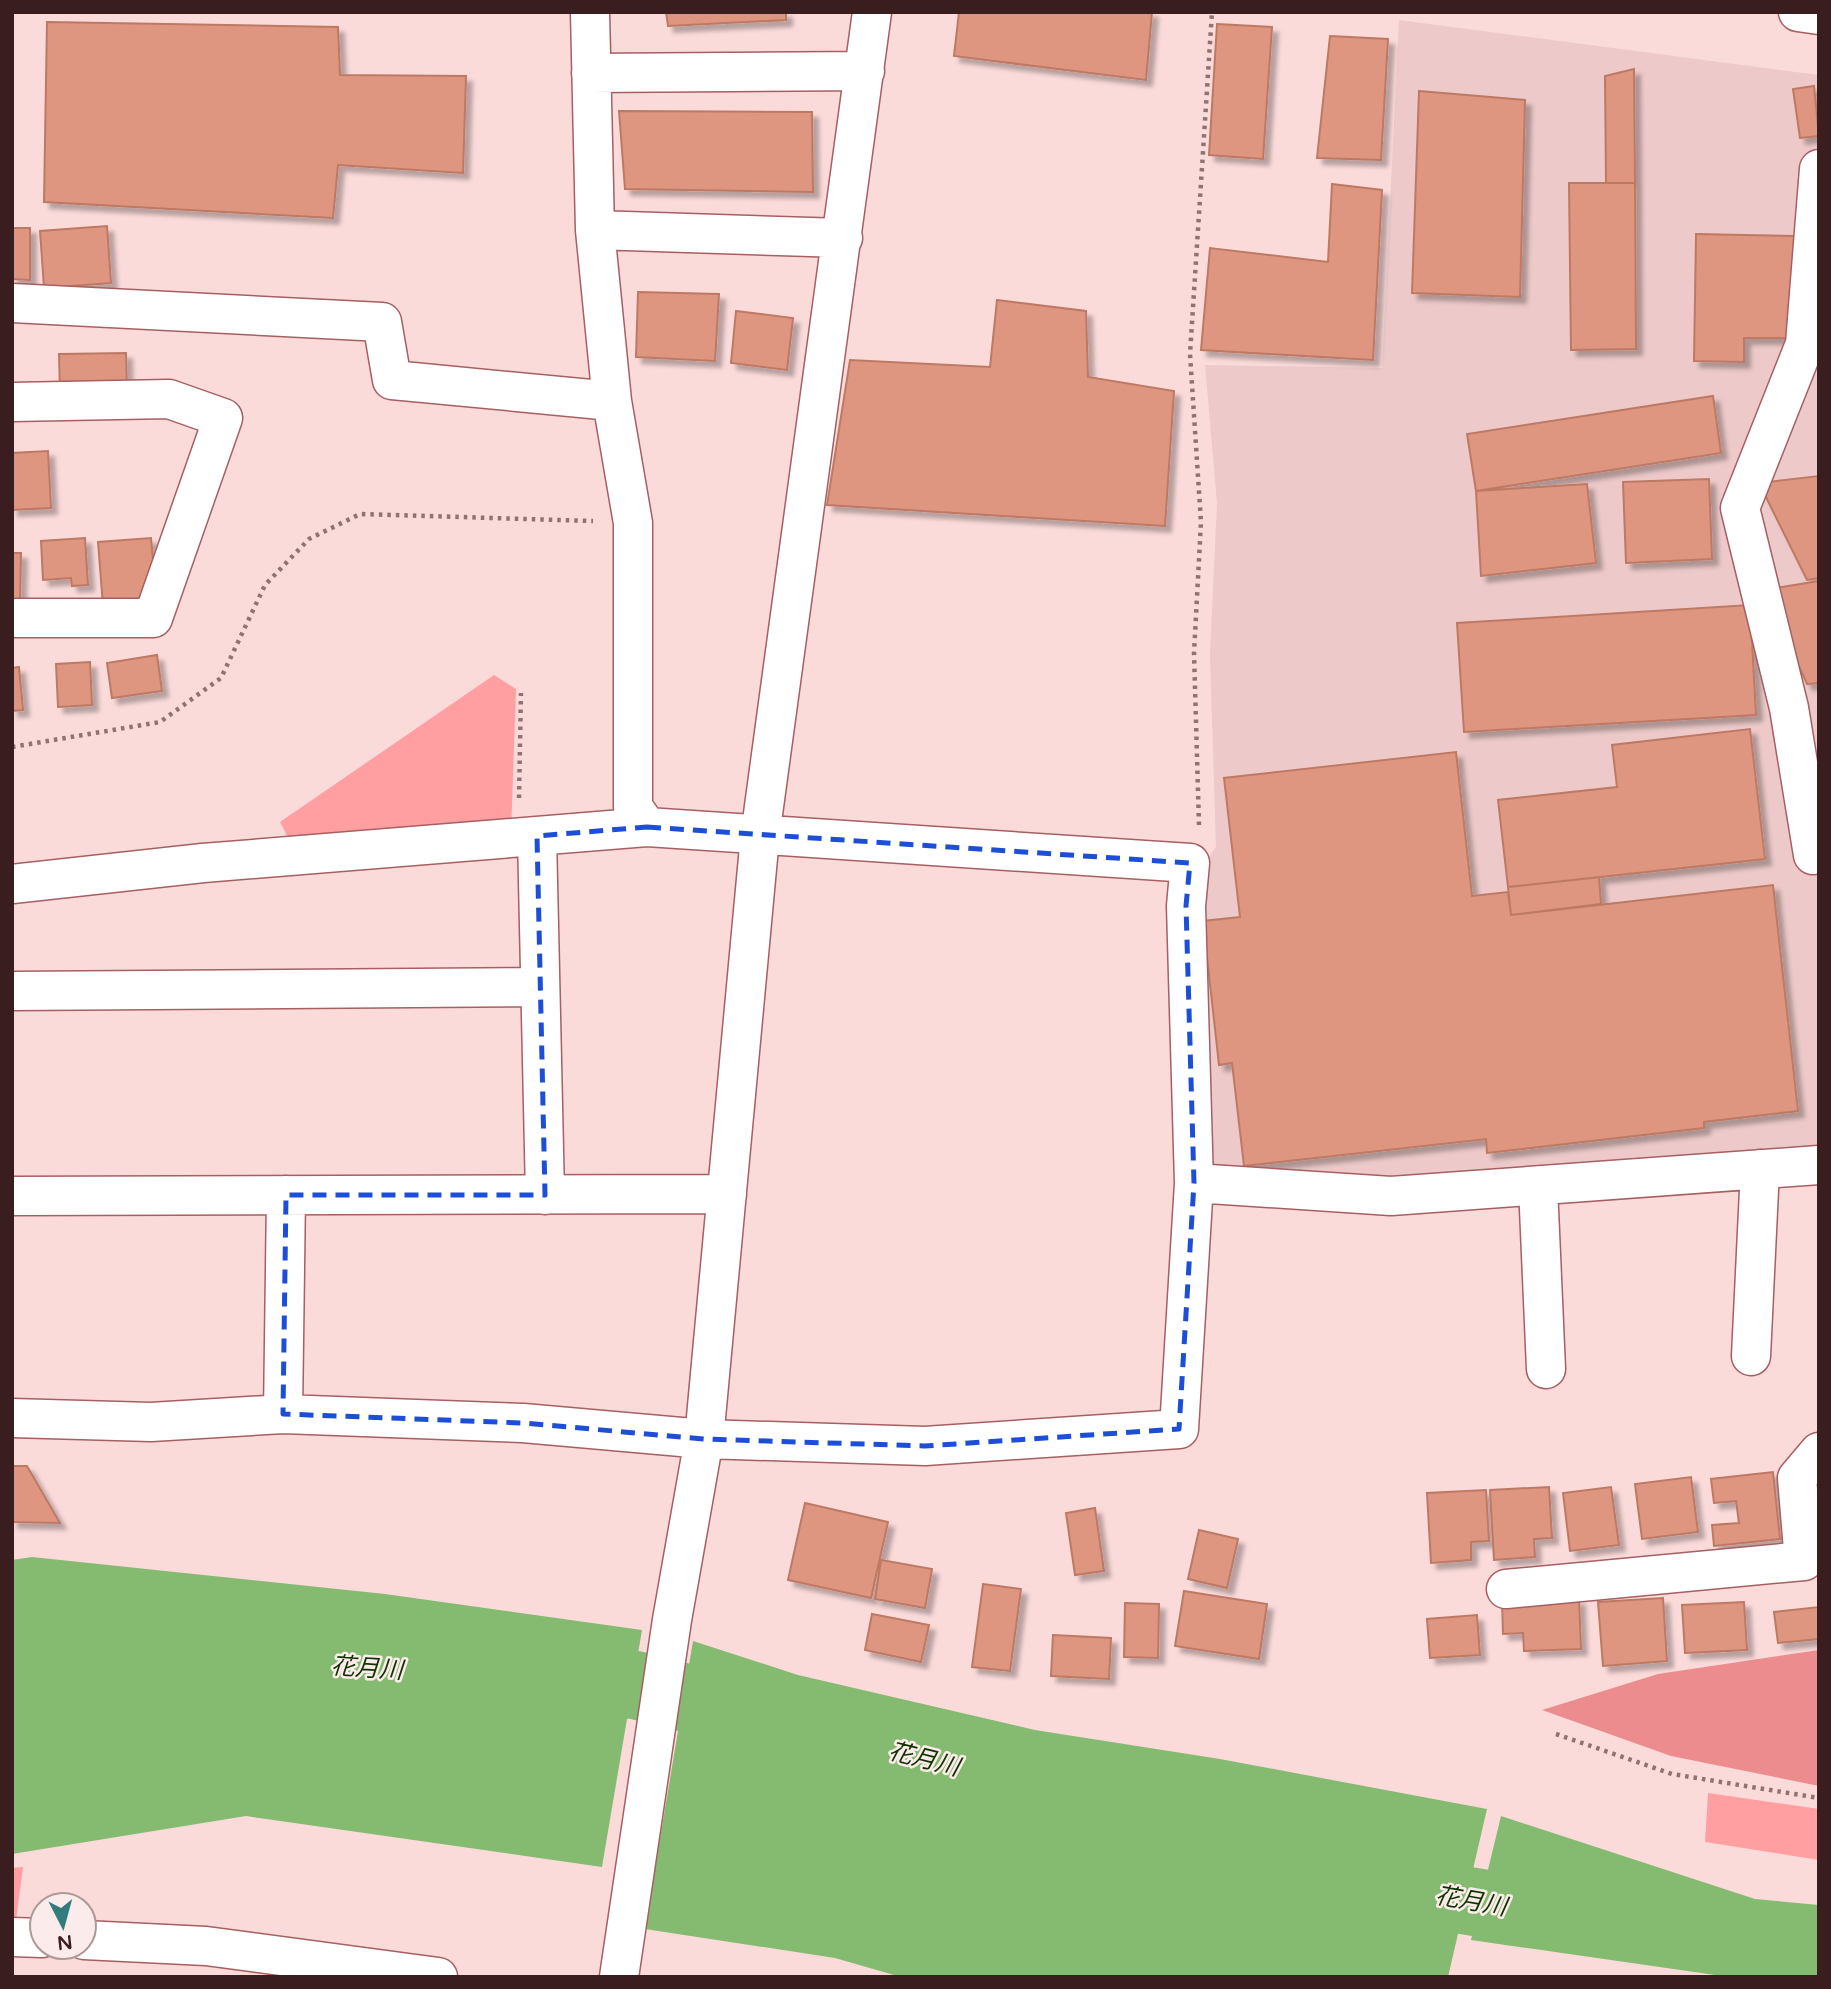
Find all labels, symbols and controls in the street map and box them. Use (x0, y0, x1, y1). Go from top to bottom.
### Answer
water label: 花月川 (330, 1652, 407, 1686)
water label: 花月川 (885, 1737, 965, 1783)
water label: 花月川 (1433, 1881, 1512, 1923)
north arrow (28, 1891, 98, 1961)
text: N (56, 1930, 73, 1954)

